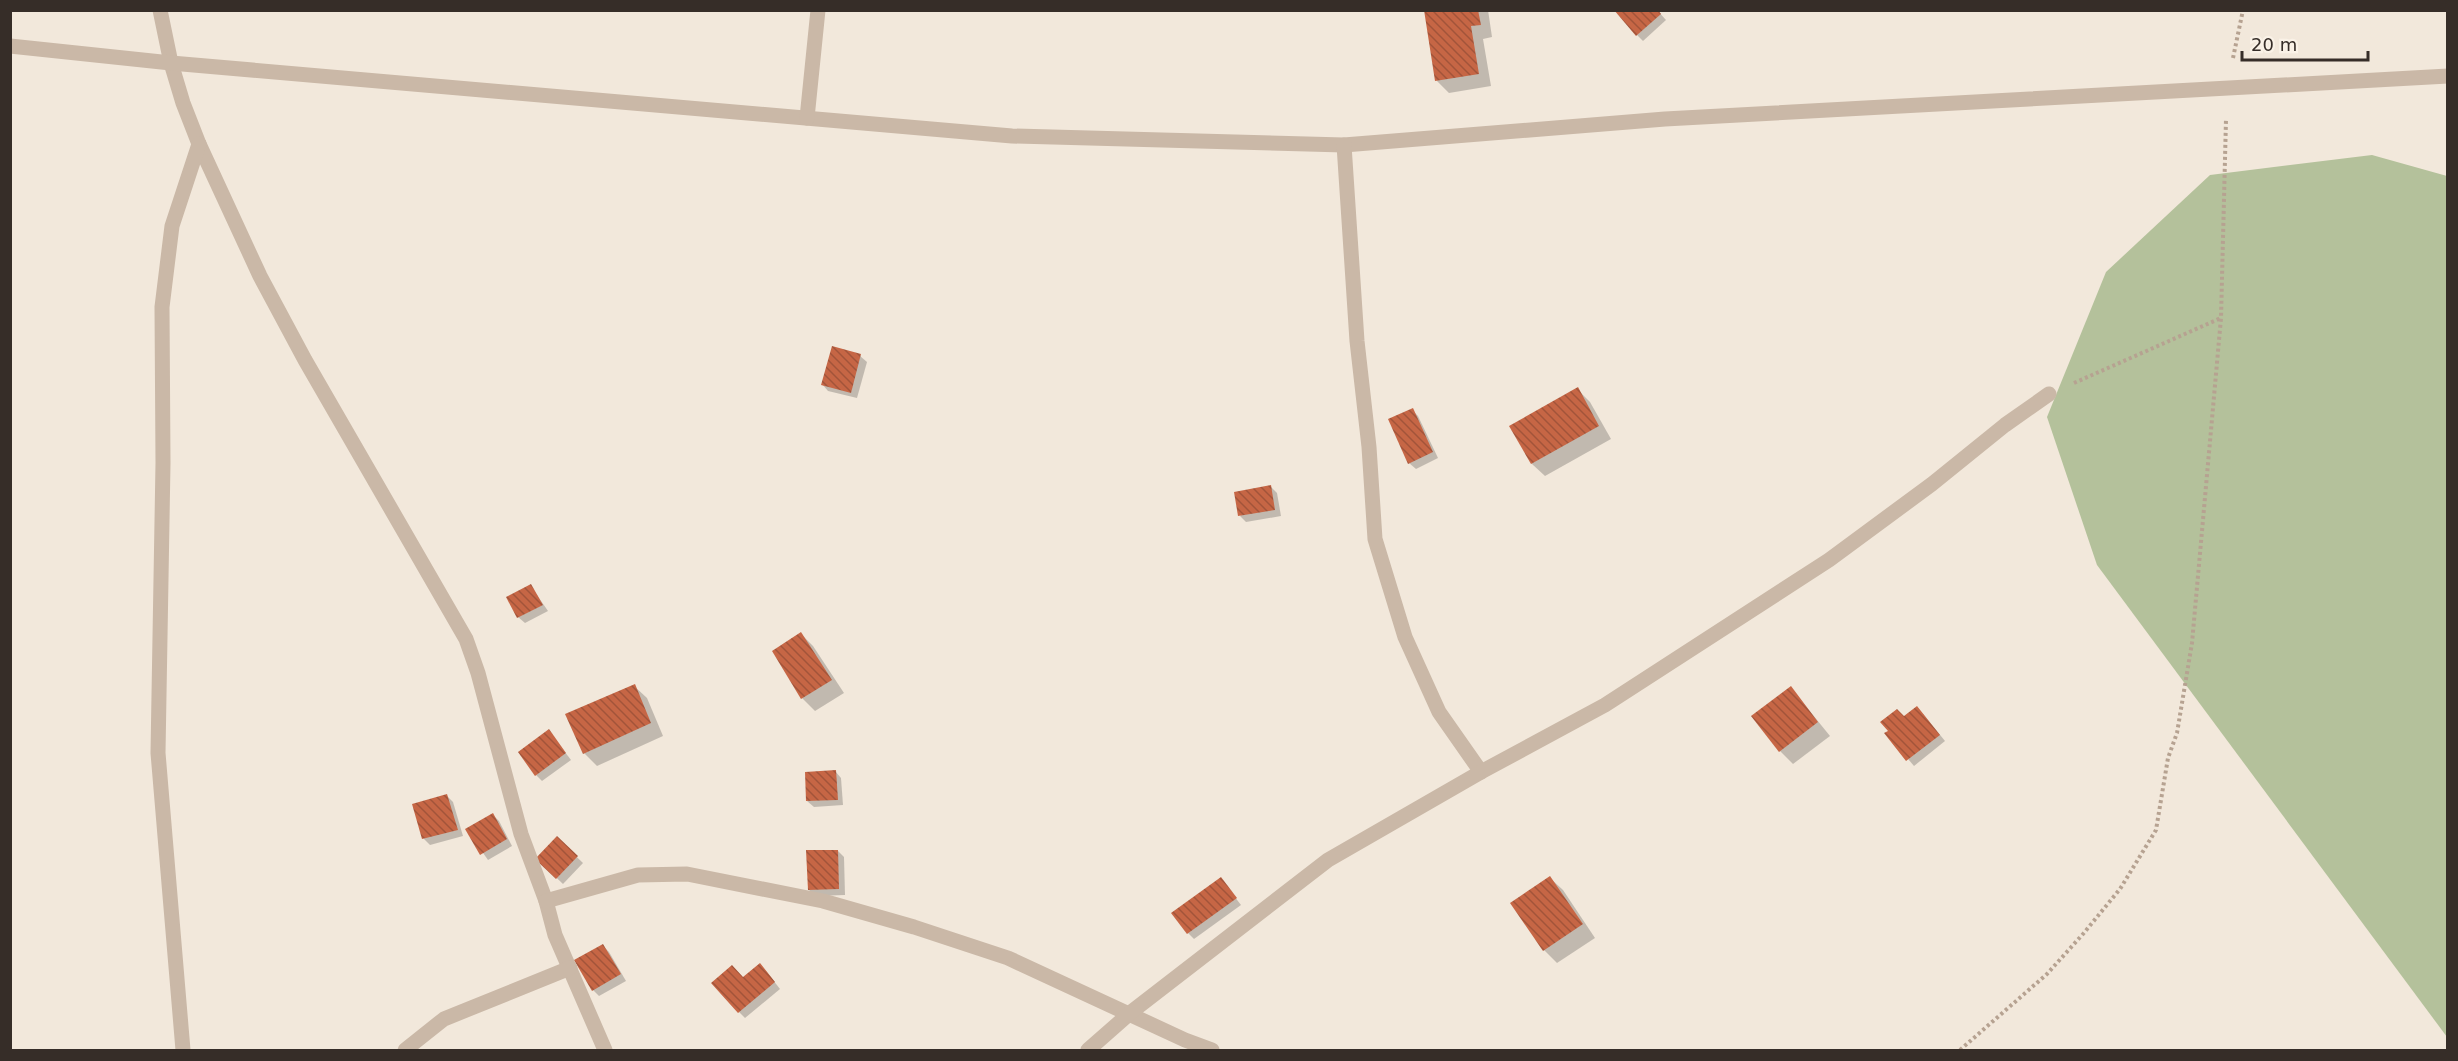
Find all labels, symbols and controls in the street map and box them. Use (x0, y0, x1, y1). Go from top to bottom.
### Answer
scale bar (2242, 24, 2368, 62)
text: 20 m (2251, 34, 2297, 55)

